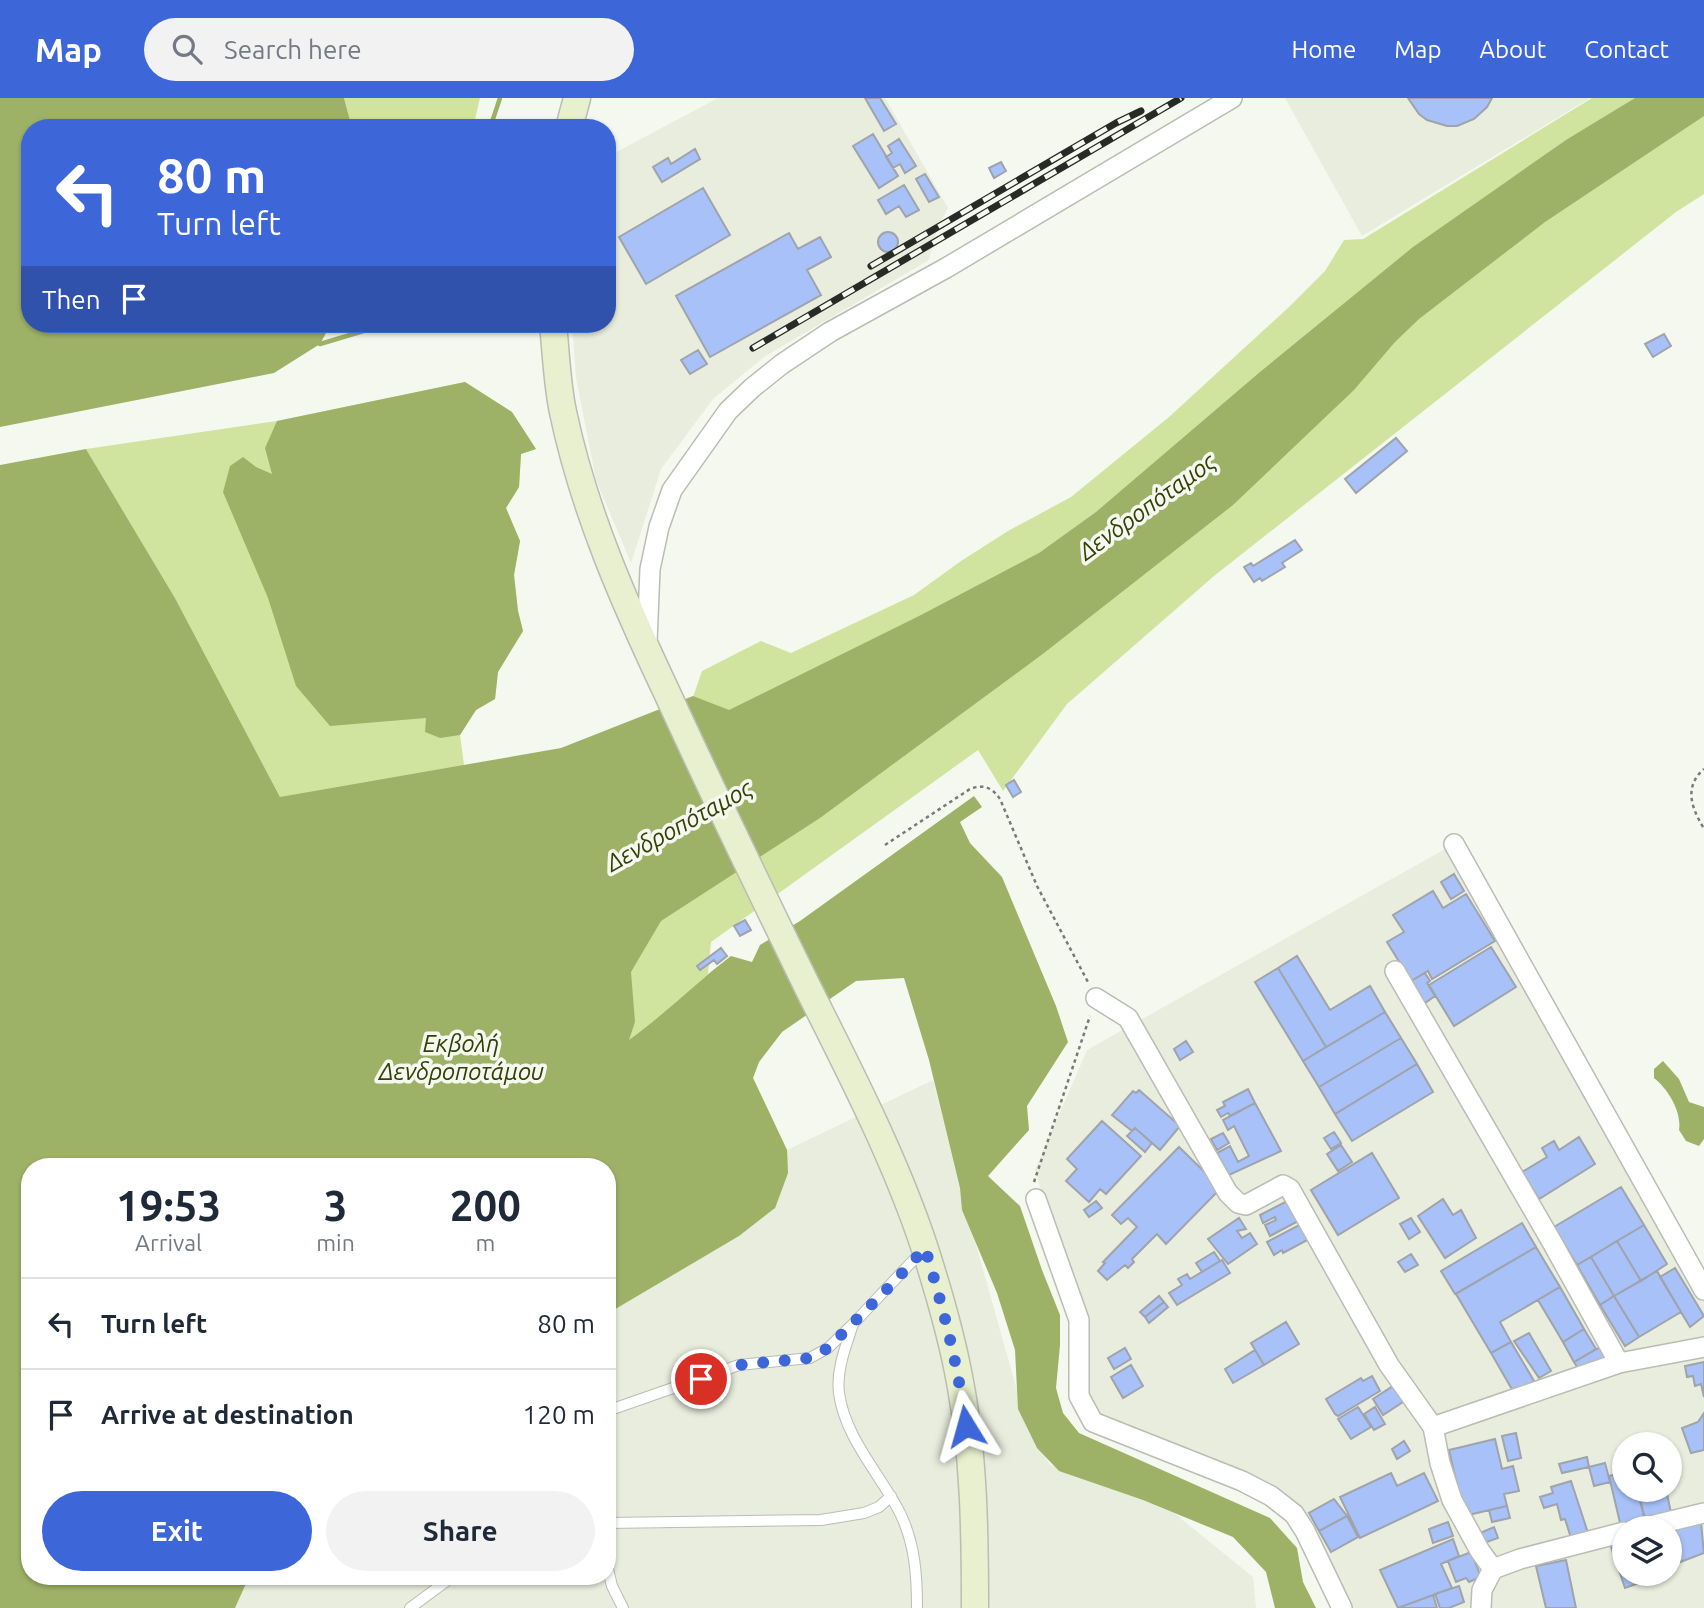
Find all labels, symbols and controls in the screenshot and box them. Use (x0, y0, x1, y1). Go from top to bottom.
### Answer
search box (144, 18, 634, 81)
icon: search (168, 30, 206, 68)
text: Map (35, 31, 102, 68)
text: Search here (224, 35, 362, 64)
text: Home (1291, 36, 1356, 63)
text: Map (1394, 36, 1441, 63)
text: About (1479, 36, 1546, 63)
text: Contact (1584, 36, 1669, 63)
icon: left (42, 147, 133, 238)
text: 80 m (157, 147, 266, 202)
text: Turn left (157, 205, 281, 241)
icon: arrive (115, 280, 153, 318)
text: Then (42, 285, 101, 314)
water label: Δενδροπόταμος (1072, 448, 1221, 566)
water label: Δενδροπόταμος (600, 774, 757, 877)
water label: Εκβολή Δενδροποτάμου (378, 1030, 544, 1085)
text: 19:53 (116, 1182, 221, 1229)
text: 3 (324, 1182, 347, 1229)
text: 200 (450, 1182, 521, 1229)
text: Arrival (135, 1230, 202, 1255)
text: min (316, 1230, 355, 1255)
text: m (475, 1230, 495, 1255)
icon: left (42, 1305, 80, 1343)
text: Turn left (101, 1309, 207, 1338)
text: 80 m (537, 1309, 595, 1338)
pin (671, 1349, 731, 1409)
icon: arrive (682, 1360, 720, 1398)
position arrow (929, 1389, 1003, 1463)
icon: arrive (42, 1396, 80, 1434)
text: Arrive at destination (101, 1400, 354, 1429)
text: 120 m (523, 1400, 595, 1429)
map controls (1612, 1432, 1682, 1586)
button: search (1612, 1432, 1682, 1502)
button: Exit (42, 1491, 312, 1571)
button: Share (326, 1491, 595, 1571)
button: layers (1612, 1516, 1682, 1586)

